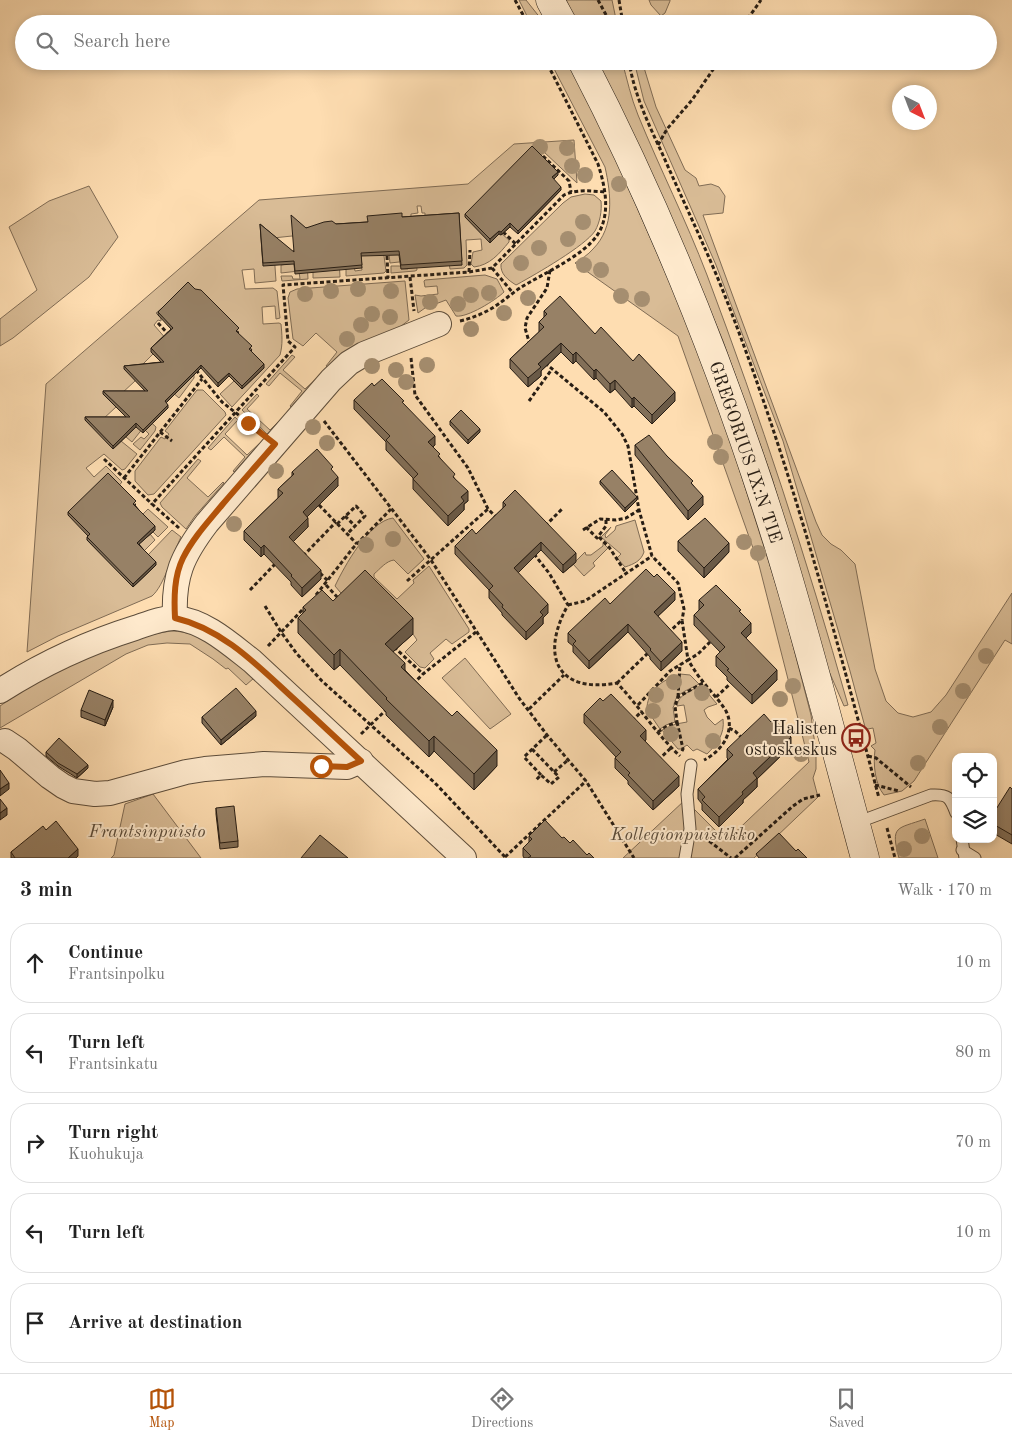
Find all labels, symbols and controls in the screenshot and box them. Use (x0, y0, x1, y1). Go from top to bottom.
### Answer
search box (15, 15, 997, 70)
icon: search (33, 29, 61, 57)
text: Search here (73, 33, 170, 52)
north arrow (892, 85, 937, 130)
street label: GREGORIUS IX:N TIE (705, 359, 785, 546)
route end (237, 412, 260, 435)
place label: Halisten ostoskeskus (745, 720, 837, 759)
bus stop icon: Halisten ostoskeskus (841, 723, 871, 753)
map controls (952, 753, 997, 843)
button: locate (952, 753, 997, 798)
route start (310, 755, 333, 778)
button: layers (952, 798, 997, 843)
park label: Frantsinpuisto (87, 823, 206, 841)
park label: Kollegionpuistikko (610, 826, 755, 844)
text: 3 min (20, 880, 73, 901)
text: Walk · 170 m (897, 883, 992, 899)
text: Continue (68, 944, 143, 963)
icon: ahead (21, 949, 49, 977)
text: 10 m (955, 955, 991, 971)
text: Frantsinpolku (68, 967, 165, 983)
text: Turn left (68, 1034, 145, 1053)
icon: left (21, 1039, 49, 1067)
text: 80 m (955, 1045, 991, 1061)
text: Frantsinkatu (68, 1057, 158, 1073)
text: Turn right (68, 1124, 158, 1143)
icon: right (21, 1129, 49, 1157)
text: 70 m (955, 1135, 991, 1151)
text: Kuohukuja (68, 1147, 144, 1163)
icon: left (21, 1219, 49, 1247)
text: Turn left (68, 1224, 145, 1243)
text: 10 m (955, 1225, 991, 1241)
icon: arrive (21, 1309, 49, 1337)
text: Arrive at destination (68, 1314, 242, 1333)
tab: Map (148, 1385, 176, 1432)
tab: Directions (471, 1385, 533, 1432)
tab: Saved (829, 1385, 864, 1432)

